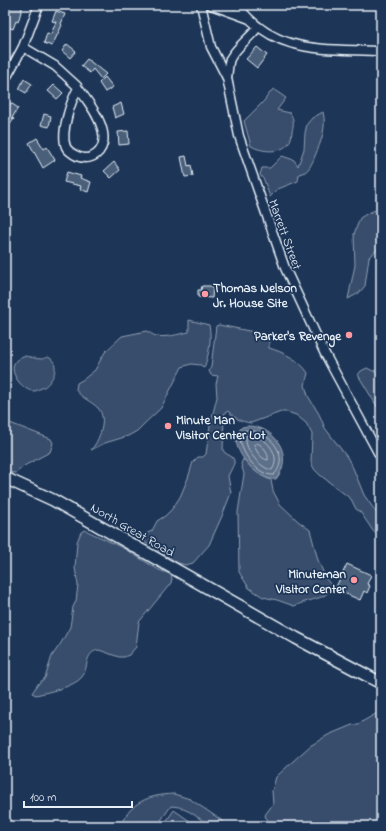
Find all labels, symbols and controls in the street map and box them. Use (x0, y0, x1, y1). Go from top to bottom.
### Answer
street label: Marrett Street (263, 197, 306, 273)
place label: Thomas Nelson Jr. House Site (213, 279, 298, 313)
marker: Thomas Nelson Jr. House Site (200, 289, 210, 299)
place label: Parker's Revenge (254, 327, 342, 348)
marker: Parker's Revenge (344, 330, 354, 340)
place label: Minute Man Visitor Center Lot (175, 411, 266, 445)
marker: Minute Man Visitor Center Lot (163, 421, 173, 431)
street label: North Great Road (87, 499, 178, 562)
place label: Minuteman Visitor Center (275, 565, 347, 599)
marker: Minuteman Visitor Center (349, 575, 359, 585)
scale bar (24, 783, 132, 809)
text: 100 m (30, 789, 57, 807)

